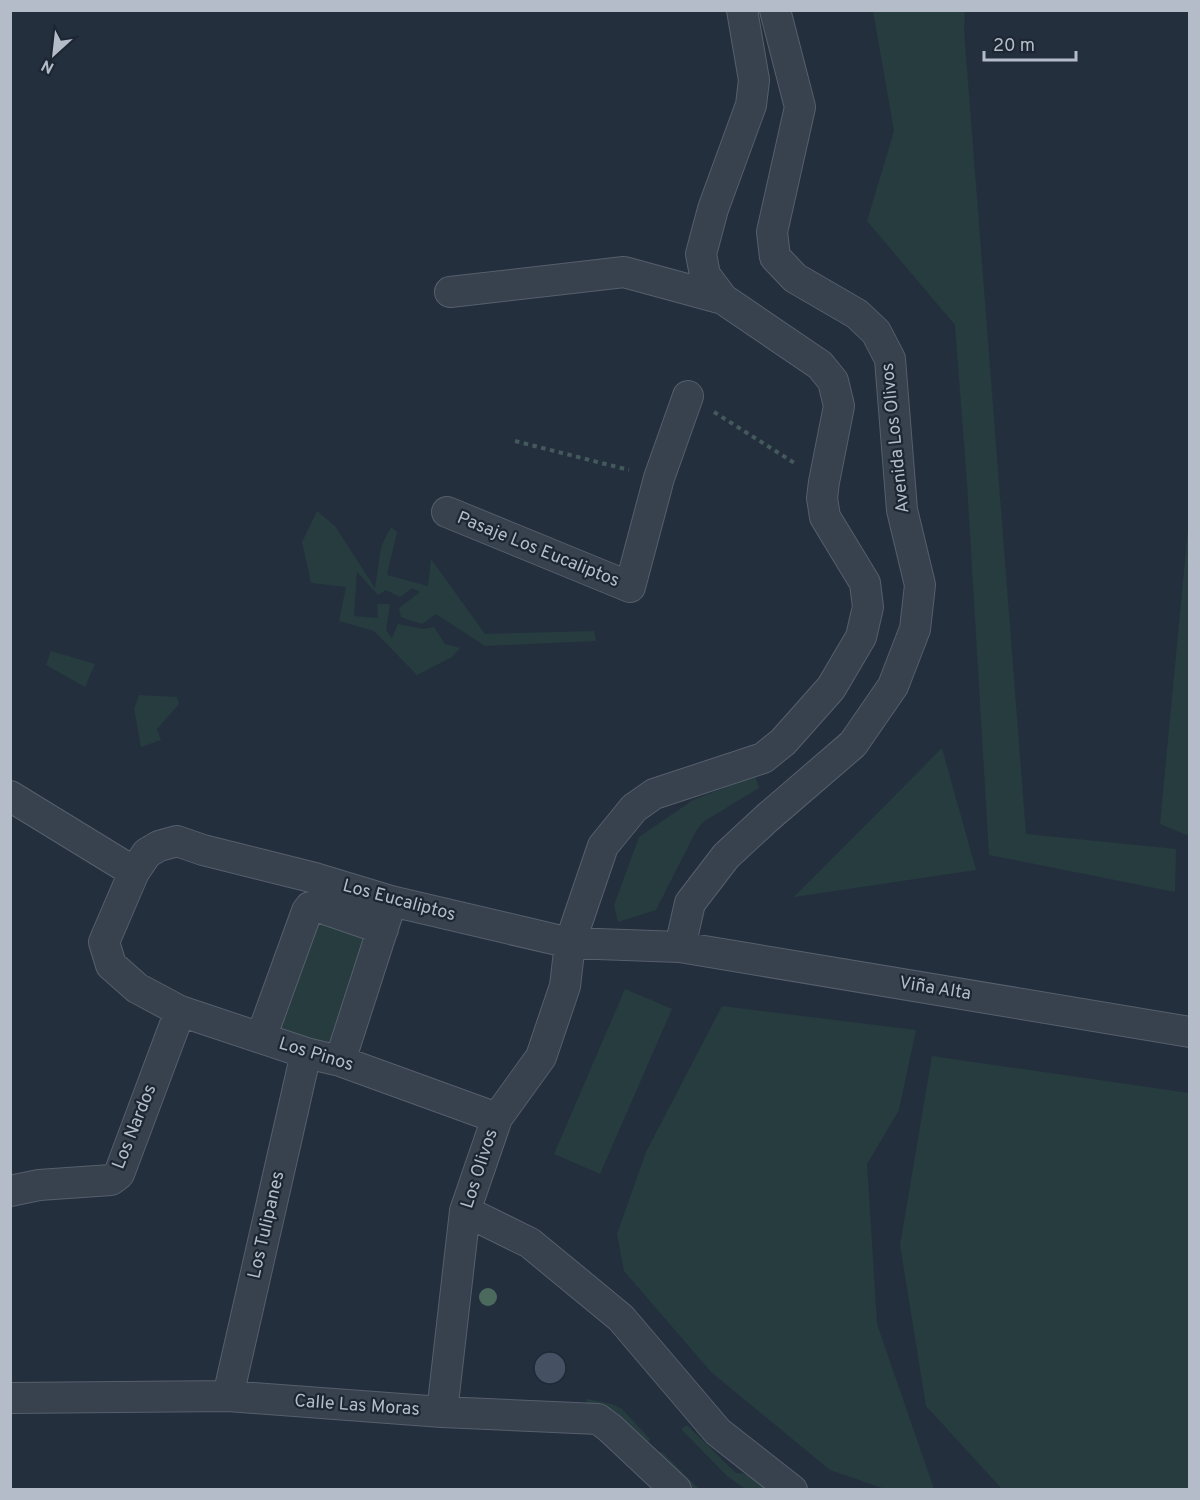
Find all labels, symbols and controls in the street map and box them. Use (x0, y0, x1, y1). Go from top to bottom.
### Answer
north arrow (24, 24, 84, 84)
scale bar (984, 24, 1076, 62)
text: 20 m (993, 35, 1035, 58)
text: N (38, 54, 58, 77)
street label: Avenida Los Olivos (877, 362, 915, 514)
street label: Pasaje Los Eucaliptos (453, 507, 623, 593)
street label: Los Eucaliptos (340, 875, 458, 927)
street label: Viña Alta (897, 972, 973, 1006)
street label: Los Pinos (276, 1033, 356, 1077)
street label: Los Nardos (108, 1081, 162, 1173)
street label: Los Olivos (456, 1126, 504, 1212)
street label: Los Tulipanes (243, 1169, 291, 1281)
street label: Calle Las Moras (294, 1390, 420, 1422)

